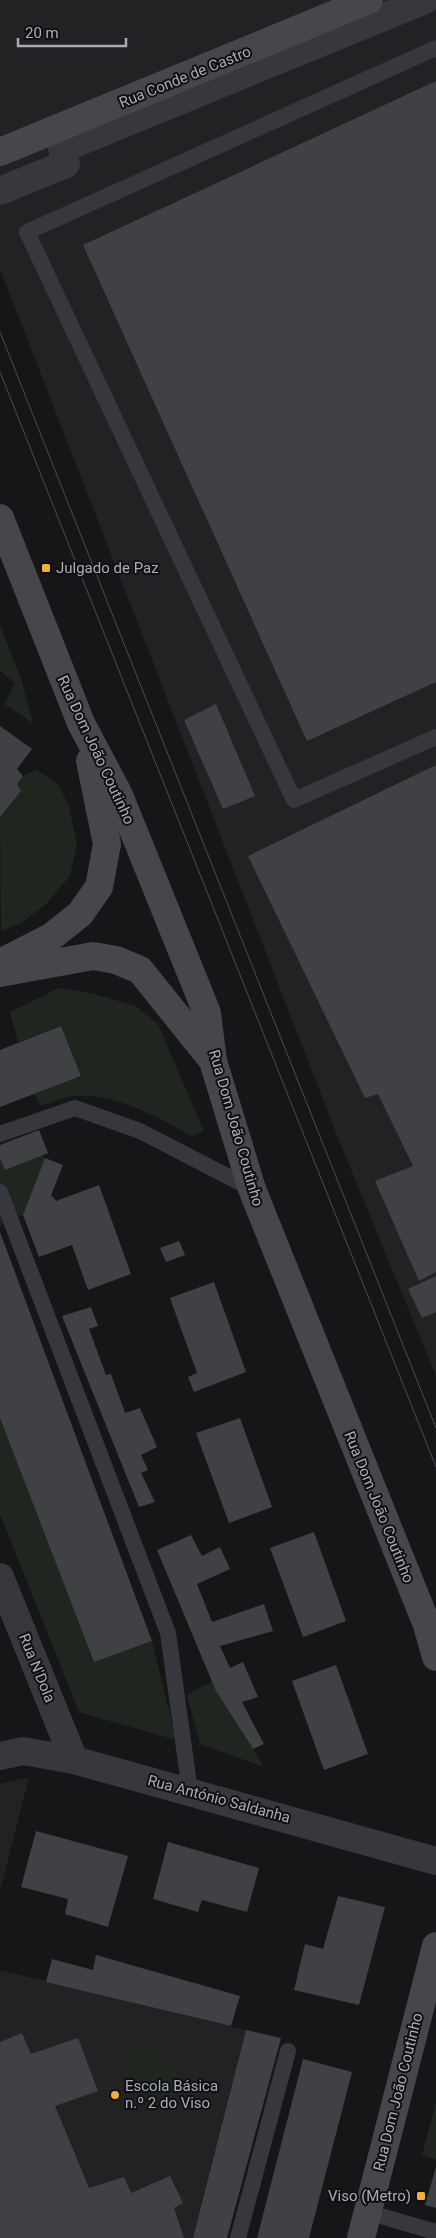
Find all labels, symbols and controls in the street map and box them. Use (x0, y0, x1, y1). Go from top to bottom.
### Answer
scale bar (18, 15, 125, 47)
text: 20 m (25, 24, 59, 42)
street label: Rua Conde de Castro (117, 42, 253, 112)
place label: Julgado de Paz (56, 559, 159, 577)
marker: Julgado de Paz (40, 562, 52, 574)
street label: Rua Dom João Coutinho (54, 673, 138, 827)
street label: Rua Dom João Coutinho (205, 1048, 267, 1208)
street label: Rua Dom João Coutinho (340, 1428, 418, 1586)
street label: Rua N'Dola (15, 1631, 59, 1705)
street label: Rua António Saldanha (146, 1771, 292, 1827)
street label: Rua Dom João Coutinho (370, 2011, 426, 2173)
place label: Escola Básica n.º 2 do Viso (125, 2077, 218, 2112)
marker: Escola Básica n.º 2 do Viso (109, 2089, 121, 2101)
place label: Viso (Metro) (328, 2187, 411, 2205)
marker: Viso (Metro) (415, 2190, 427, 2202)

